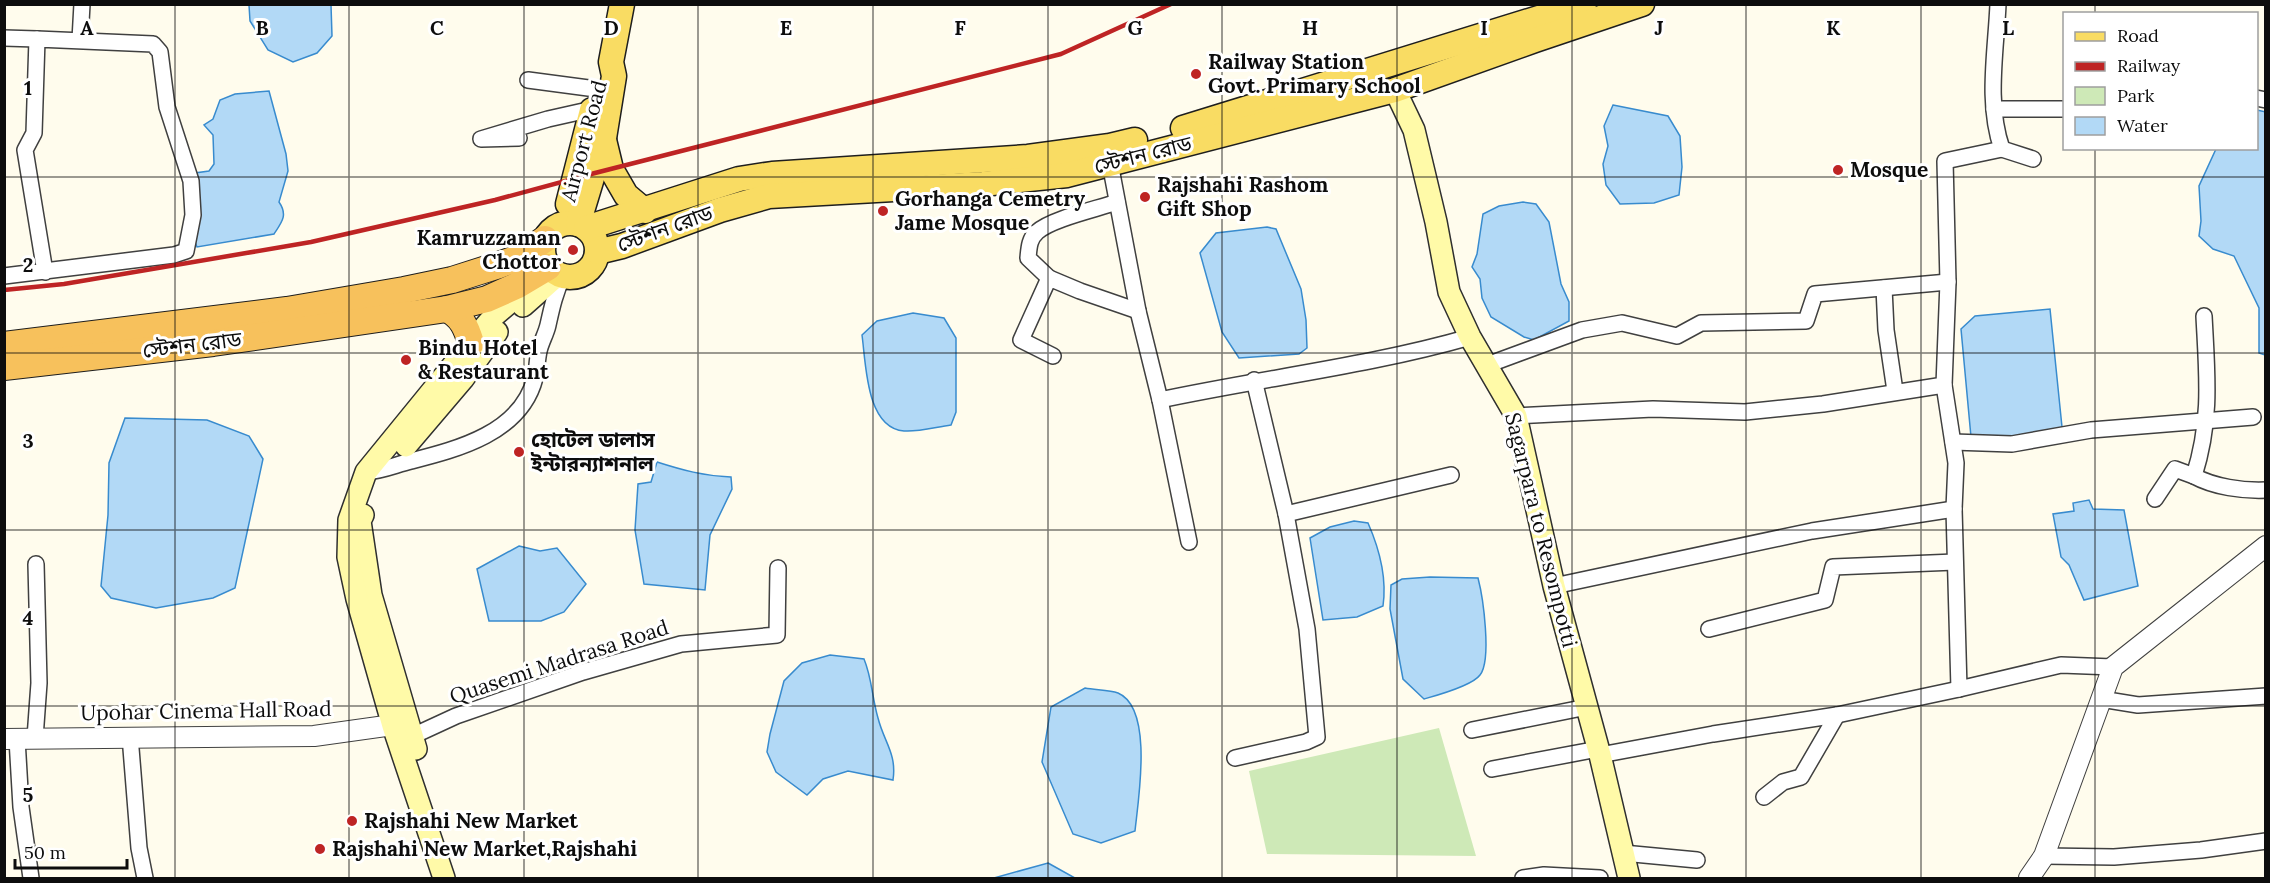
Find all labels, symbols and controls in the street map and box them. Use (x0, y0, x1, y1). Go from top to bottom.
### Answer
legend (2063, 12, 2258, 150)
text: A (80, 15, 94, 40)
text: B (255, 15, 269, 40)
text: C (430, 15, 444, 40)
text: D (603, 15, 619, 40)
text: E (780, 15, 792, 40)
text: F (954, 15, 966, 40)
text: G (1127, 15, 1143, 40)
text: H (1302, 15, 1318, 40)
text: I (1480, 15, 1488, 40)
text: J (1654, 15, 1664, 40)
text: K (1826, 15, 1841, 40)
text: L (2002, 15, 2014, 40)
text: Road (2117, 24, 2159, 47)
place label: Railway Station Govt. Primary School (1208, 48, 1421, 99)
text: Railway (2117, 54, 2181, 77)
marker: Railway Station Govt. Primary School (1189, 67, 1203, 81)
text: 1 (24, 75, 32, 100)
street label: Airport Road (554, 77, 613, 205)
text: Park (2117, 84, 2155, 107)
text: Water (2117, 114, 2168, 137)
street label: স্টেশন রোড (1091, 129, 1195, 180)
place label: Mosque (1850, 156, 1928, 183)
marker: Mosque (1831, 163, 1845, 177)
place label: Rajshahi Rashom Gift Shop (1157, 171, 1328, 222)
place label: Gorhanga Cemetry Jame Mosque (895, 185, 1086, 236)
marker: Rajshahi Rashom Gift Shop (1138, 190, 1152, 204)
street label: স্টেশন রোড (613, 198, 717, 258)
marker: Gorhanga Cemetry Jame Mosque (876, 204, 890, 218)
place label: Kamruzzaman Chottor (416, 224, 561, 275)
marker: Kamruzzaman Chottor (566, 243, 580, 257)
text: 2 (23, 252, 33, 277)
street label: স্টেশন রোড (141, 325, 244, 364)
place label: Bindu Hotel & Restaurant (418, 334, 549, 385)
marker: Bindu Hotel & Restaurant (399, 353, 413, 367)
street label: Sagarpara to Resompotti (1499, 410, 1584, 650)
place label: হোটেল ডালাস ইন্টারন্যাশনাল (530, 426, 655, 477)
text: 3 (22, 428, 34, 453)
marker: হোটেল ডালাস ইন্টারন্যাশনাল (512, 445, 526, 459)
text: 4 (23, 605, 34, 630)
street label: Quasemi Madrasa Road (446, 613, 672, 710)
street label: Upohar Cinema Hall Road (80, 695, 332, 726)
text: 5 (23, 782, 34, 807)
place label: Rajshahi New Market (364, 807, 578, 834)
marker: Rajshahi New Market (345, 814, 359, 828)
scale bar (15, 832, 128, 870)
place label: Rajshahi New Market,Rajshahi (332, 835, 637, 862)
text: 50 m (24, 841, 66, 864)
marker: Rajshahi New Market,Rajshahi (313, 842, 327, 856)

